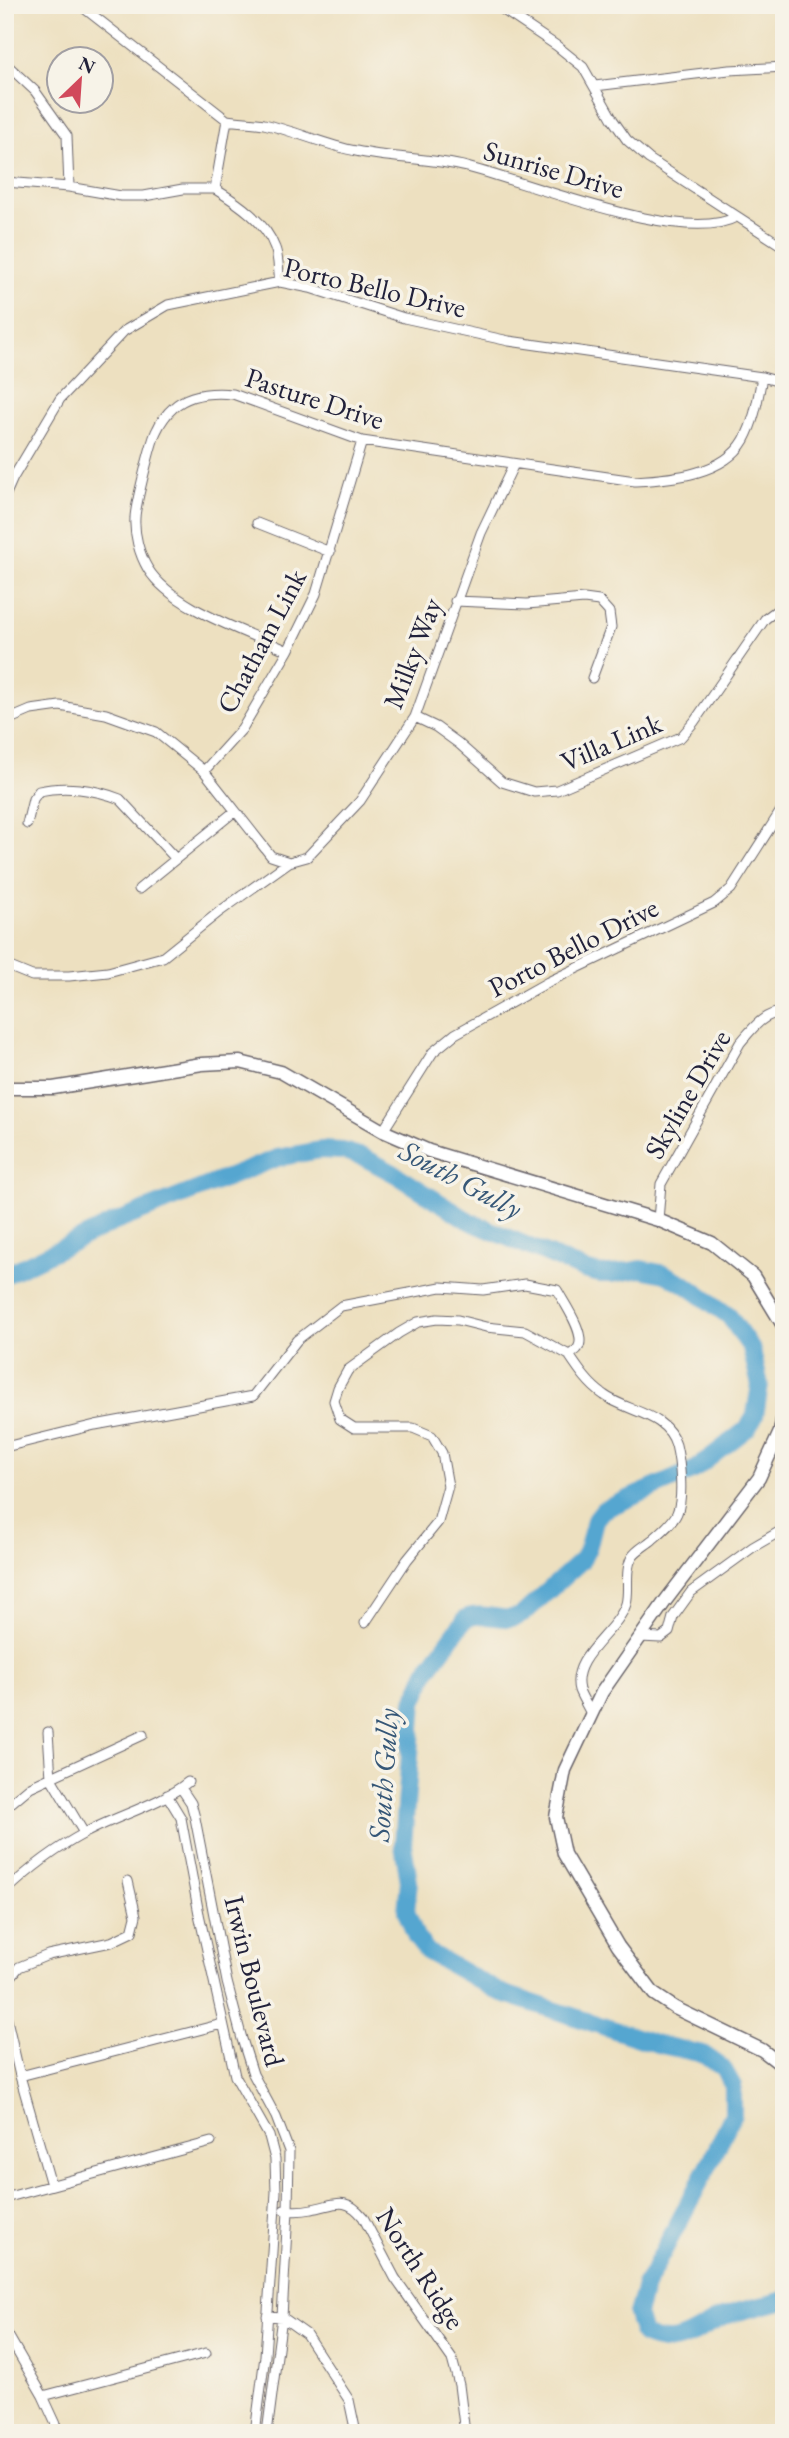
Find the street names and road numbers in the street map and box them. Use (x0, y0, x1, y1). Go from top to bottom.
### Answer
street label: Sunrise Drive (480, 132, 628, 206)
street label: Porto Bello Drive (281, 249, 470, 325)
street label: Pasture Drive (241, 359, 389, 437)
street label: Chatham Link (208, 562, 314, 719)
street label: Milky Way (374, 592, 450, 714)
street label: Villa Link (555, 704, 668, 779)
street label: Porto Bello Drive (482, 889, 664, 1005)
street label: Skyline Drive (636, 1023, 738, 1165)
street label: Irwin Boulevard (216, 1892, 294, 2071)
street label: North Ridge (368, 2200, 474, 2336)

